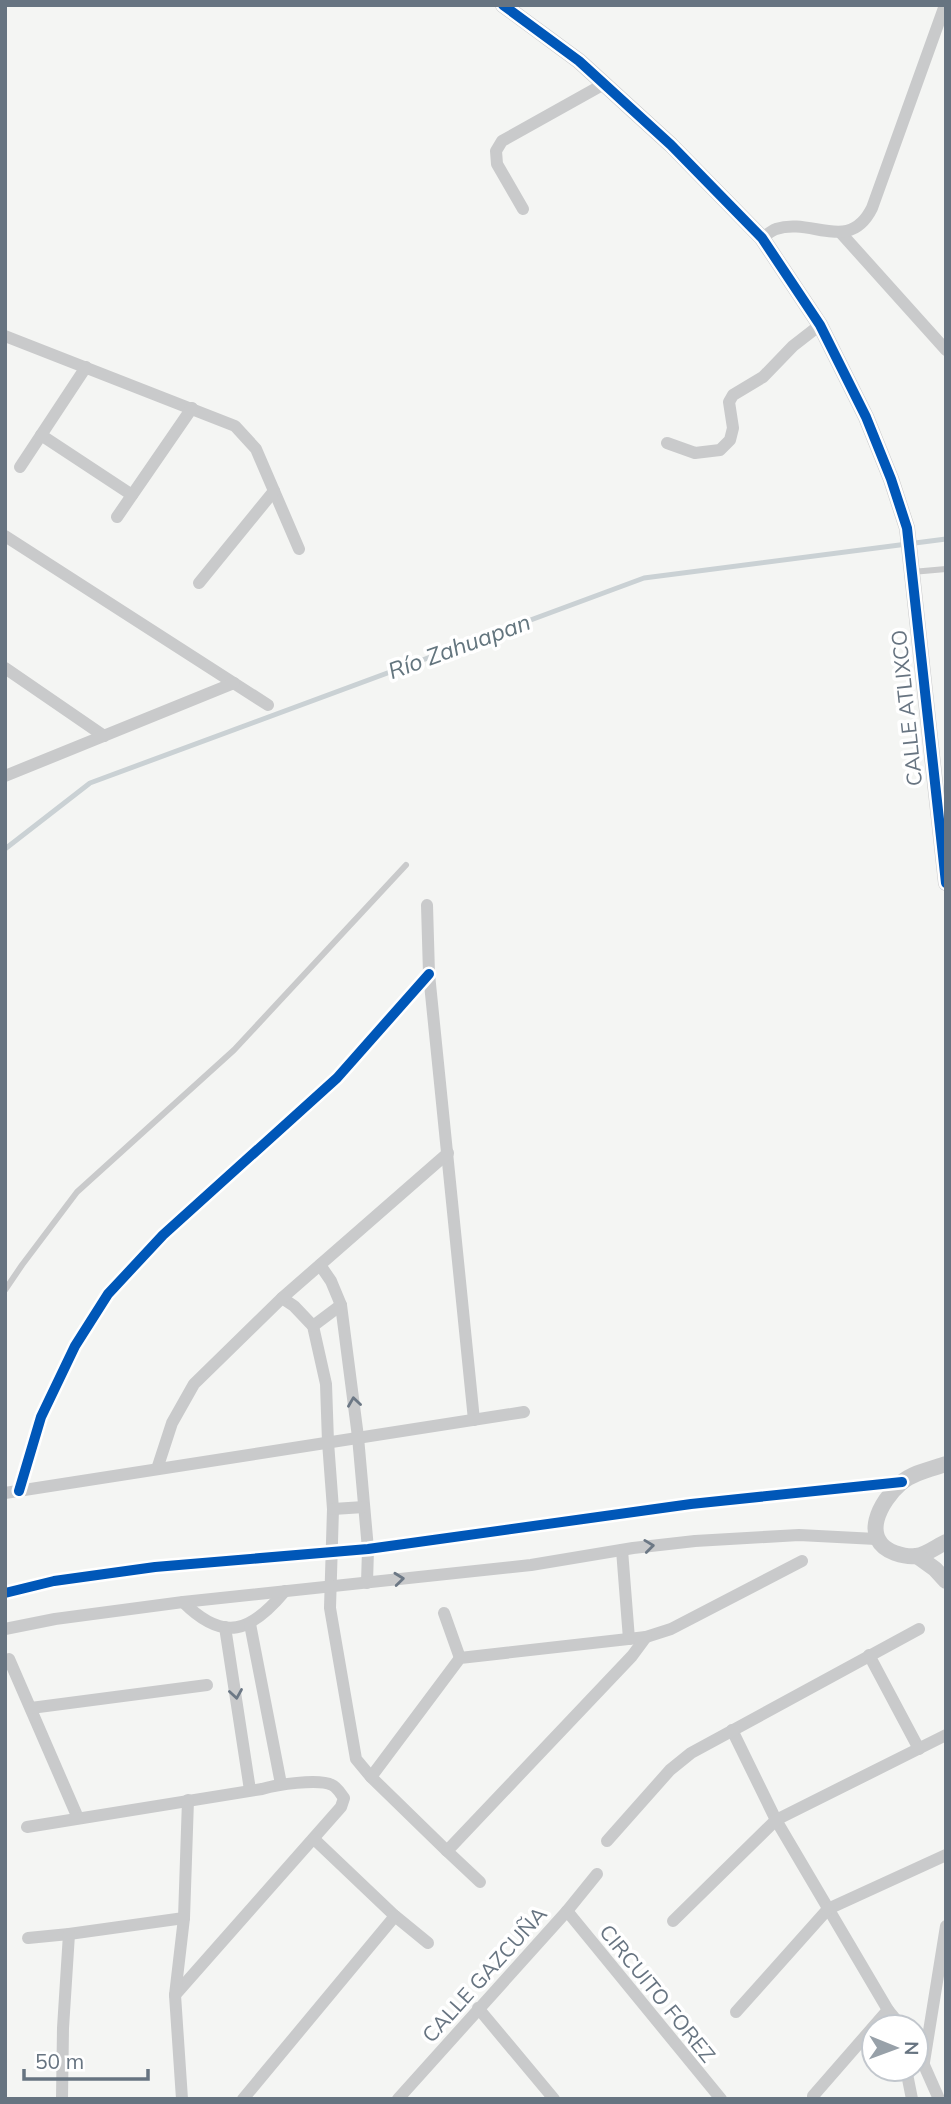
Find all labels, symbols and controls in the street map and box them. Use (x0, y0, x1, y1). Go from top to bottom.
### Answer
water label: Río Zahuapan (384, 607, 534, 685)
street label: CALLE ATLIXCO (885, 629, 927, 787)
one-way arrow (346, 1396, 361, 1408)
one-way arrow (643, 1539, 654, 1554)
one-way arrow (393, 1572, 405, 1587)
one-way arrow (228, 1688, 243, 1700)
street label: CALLE GAZCUÑA (416, 1900, 552, 2047)
street label: CIRCUITO FOREZ (594, 1919, 722, 2067)
north arrow (860, 2013, 930, 2083)
scale bar (24, 2038, 149, 2082)
text: N (900, 2041, 924, 2056)
text: 50 m (35, 2048, 84, 2074)

